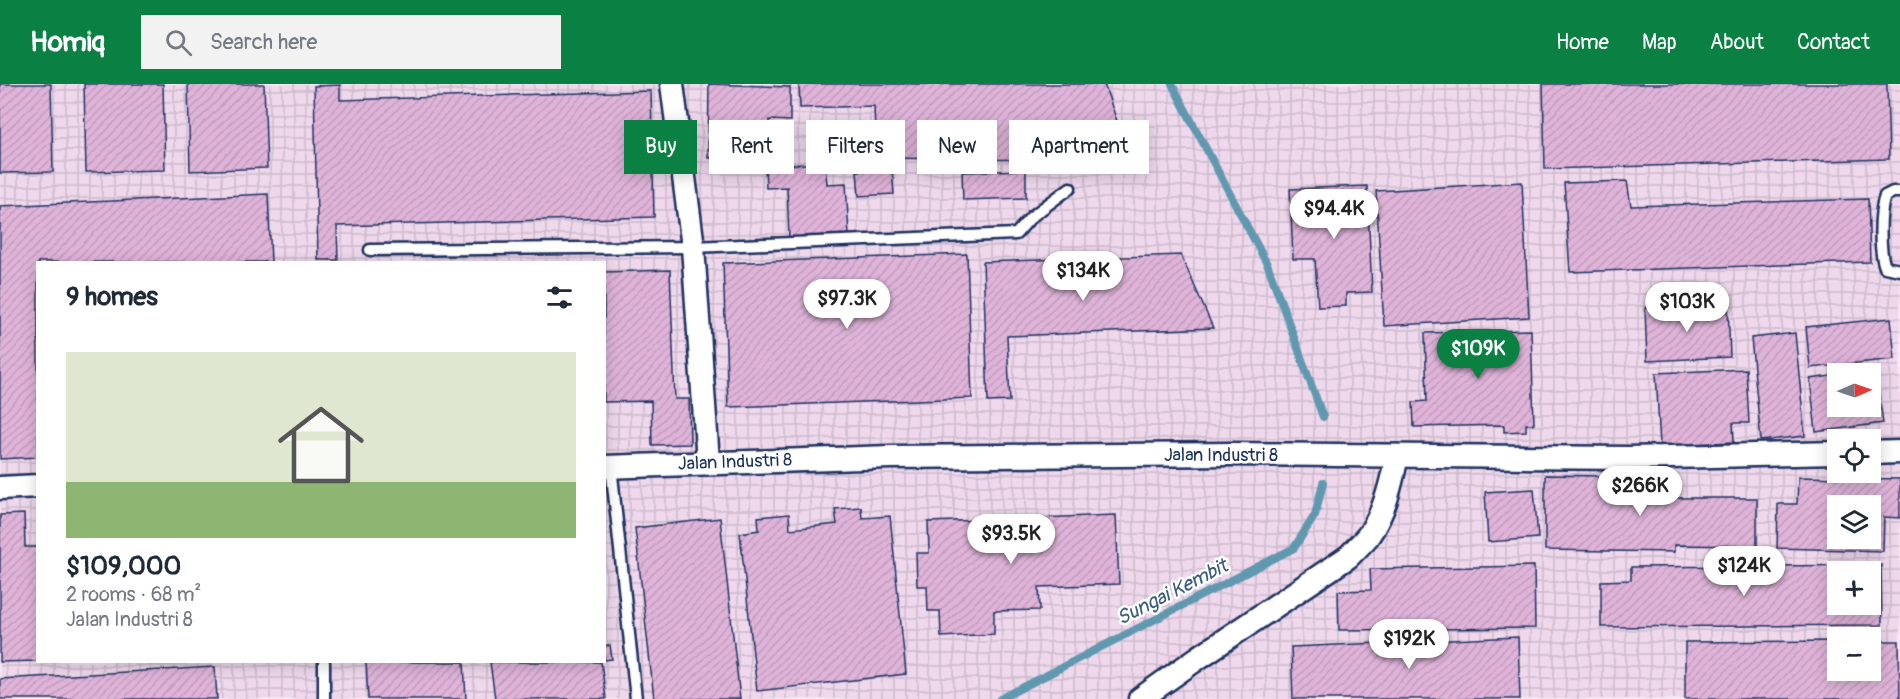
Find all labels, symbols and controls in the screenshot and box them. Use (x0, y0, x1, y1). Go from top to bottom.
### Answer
search box (141, 15, 561, 69)
text: Homiq (30, 25, 105, 60)
icon: search (162, 26, 195, 59)
text: Search here (210, 28, 317, 56)
text: Home (1556, 29, 1609, 56)
text: Map (1642, 29, 1677, 56)
text: About (1710, 29, 1764, 56)
text: Contact (1797, 29, 1870, 56)
chip: Buy (624, 120, 697, 174)
chip: Rent (709, 120, 794, 174)
chip: Filters (806, 120, 905, 174)
chip: New (917, 120, 997, 174)
chip: Apartment (1009, 120, 1149, 174)
pin: $94.4K (1285, 189, 1383, 240)
text: $94.4K (1304, 196, 1364, 221)
pin: $134K (1041, 251, 1125, 302)
text: $134K (1056, 258, 1110, 283)
pin: $97.3K (798, 279, 896, 330)
text: 9 homes (66, 281, 158, 313)
icon: filters (543, 281, 576, 314)
pin: $103K (1645, 282, 1729, 333)
text: $97.3K (817, 286, 877, 311)
text: $103K (1659, 289, 1715, 314)
pin: $109K (1436, 329, 1520, 380)
text: $109K (1451, 336, 1505, 361)
north arrow (1827, 363, 1881, 417)
map controls (1827, 363, 1881, 681)
icon: home (267, 391, 375, 499)
button: locate (1827, 429, 1881, 483)
street label: Jalan Industri 8 (1164, 444, 1278, 467)
street label: Jalan Industri 8 (678, 449, 792, 475)
pin: $266K (1598, 466, 1682, 517)
text: $266K (1611, 473, 1669, 498)
button: layers (1827, 495, 1881, 549)
pin: $93.5K (962, 514, 1060, 565)
text: $93.5K (981, 521, 1041, 546)
pin: $124K (1702, 546, 1786, 597)
text: $109,000 (66, 550, 181, 582)
water label: Sungai Kembit (1112, 552, 1233, 631)
text: $124K (1717, 553, 1771, 578)
button: + (1827, 561, 1881, 615)
text: 2 rooms · 68 m² (66, 582, 201, 607)
text: Jalan Industri 8 (66, 607, 193, 632)
pin: $192K (1367, 619, 1451, 670)
text: $192K (1383, 626, 1435, 651)
button: − (1827, 627, 1881, 681)

